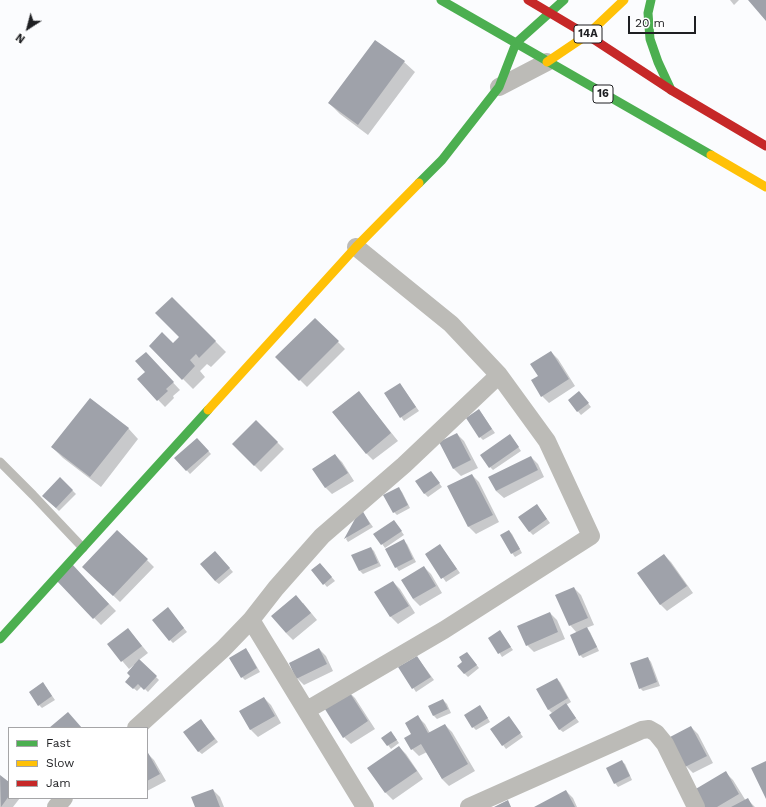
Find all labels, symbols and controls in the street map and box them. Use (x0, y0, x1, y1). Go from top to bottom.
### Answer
north arrow (8, 8, 48, 48)
scale bar (630, 8, 698, 34)
text: 20 m (635, 16, 665, 30)
road number: 14A (574, 25, 602, 43)
text: N (14, 30, 28, 46)
road number: 16 (593, 85, 613, 103)
legend (8, 727, 148, 799)
text: Fast (46, 736, 71, 750)
text: Slow (46, 756, 74, 770)
text: Jam (46, 776, 71, 790)

